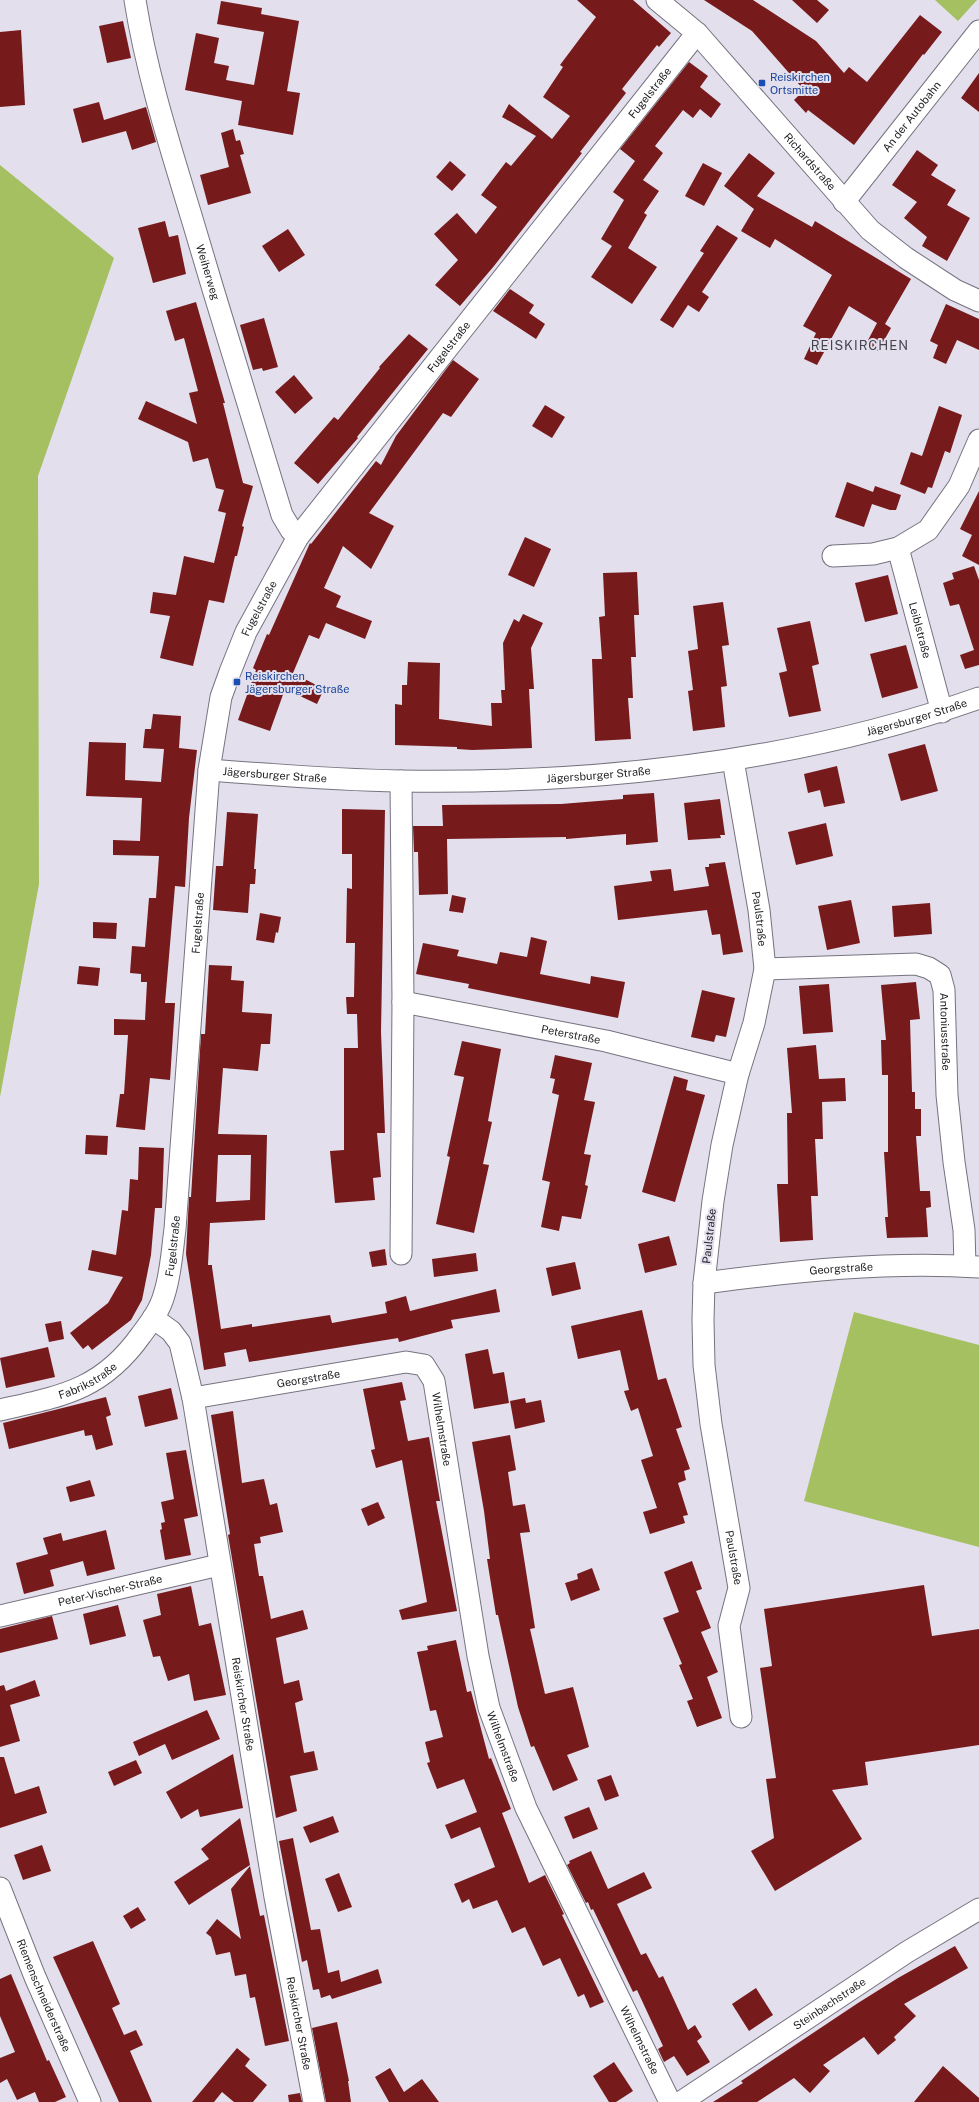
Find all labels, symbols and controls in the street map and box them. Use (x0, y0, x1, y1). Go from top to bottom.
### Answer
street label: Fugelstraße (626, 65, 674, 121)
place label: Reiskirchen Ortsmitte (770, 71, 830, 96)
marker: Reiskirchen Ortsmitte (757, 78, 767, 88)
street label: An der Autobahn (880, 79, 943, 154)
street label: Richardstraße (782, 131, 838, 193)
street label: Weiherweg (194, 243, 222, 302)
street label: Fugelstraße (425, 319, 472, 375)
district label: REISKIRCHEN (811, 338, 909, 353)
street label: Fugelstraße (239, 578, 279, 638)
street label: Leiblstraße (907, 601, 933, 659)
place label: Reiskirchen Jägersburger Straße (245, 670, 349, 695)
marker: Reiskirchen Jägersburger Straße (232, 677, 242, 687)
street label: Jägersburger Straße (865, 697, 969, 738)
street label: Jägersburger Straße (546, 764, 651, 784)
street label: Jägersburger Straße (222, 765, 327, 784)
street label: Paulstraße (750, 890, 769, 947)
street label: Fugelstraße (189, 892, 206, 954)
street label: Antoniusstraße (938, 993, 952, 1071)
street label: Peterstraße (540, 1023, 602, 1046)
street label: Paulstraße (700, 1208, 718, 1264)
street label: Fugelstraße (163, 1215, 182, 1278)
street label: Georgstraße (809, 1260, 873, 1277)
street label: Fabrikstraße (57, 1360, 119, 1401)
street label: Georgstraße (276, 1367, 341, 1390)
street label: Wilhelmstraße (430, 1391, 454, 1467)
street label: Paulstraße (723, 1529, 744, 1586)
street label: Peter-Vischer-Straße (57, 1572, 163, 1608)
street label: Reiskircher Straße (230, 1656, 257, 1752)
street label: Wilhelmstraße (485, 1710, 522, 1784)
street label: Riemenschneiderstraße (15, 1937, 73, 2054)
street label: Steinbachstraße (791, 1975, 868, 2032)
street label: Reiskircher Straße (284, 1976, 314, 2071)
street label: Wilhelmstraße (618, 2004, 662, 2076)

